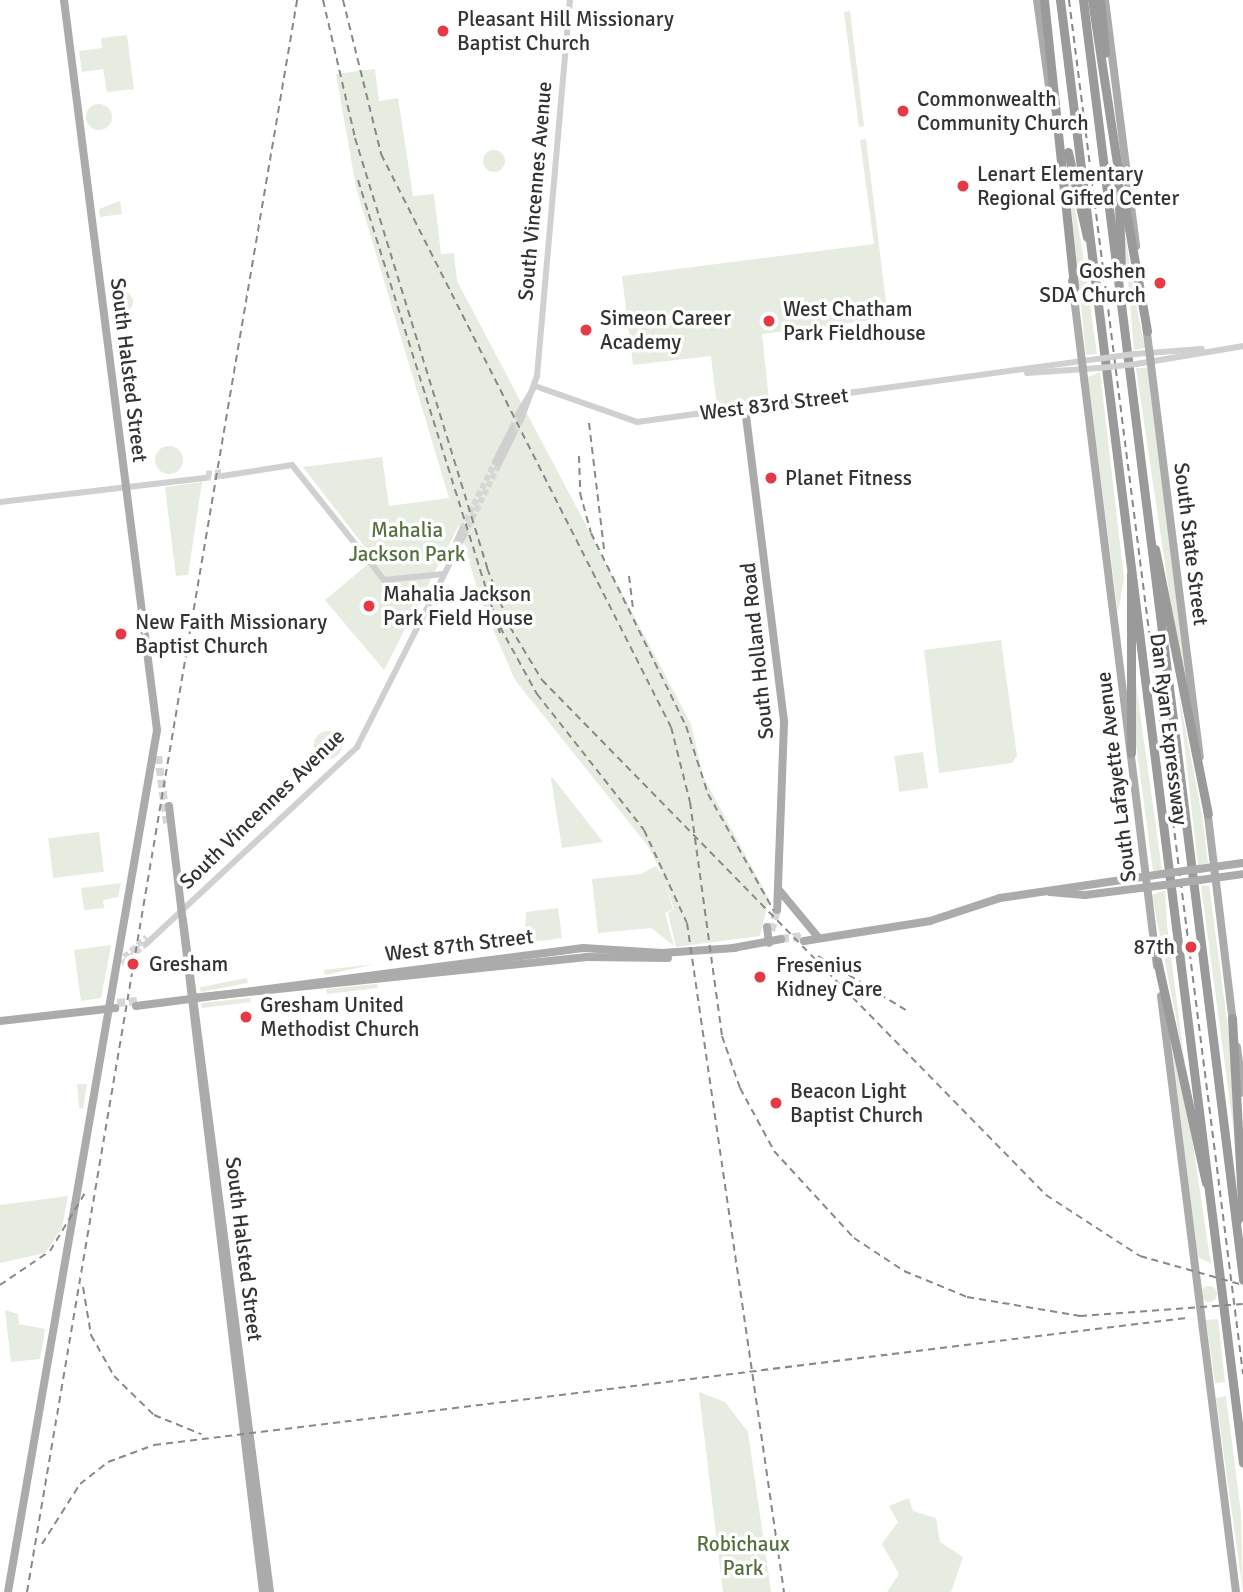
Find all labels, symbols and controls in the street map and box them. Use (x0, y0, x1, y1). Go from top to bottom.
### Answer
place label: Pleasant Hill Missionary Baptist Church (457, 6, 674, 56)
marker: Pleasant Hill Missionary Baptist Church (435, 23, 451, 39)
street label: South Vincennes Avenue (513, 80, 557, 302)
place label: Commonwealth Community Church (917, 86, 1089, 136)
marker: Commonwealth Community Church (895, 103, 911, 119)
place label: Lenart Elementary Regional Gifted Center (977, 161, 1179, 211)
marker: Lenart Elementary Regional Gifted Center (955, 178, 971, 194)
place label: Goshen SDA Church (1039, 258, 1146, 308)
marker: Goshen SDA Church (1152, 275, 1168, 291)
street label: South Halsted Street (105, 276, 153, 464)
place label: West Chatham Park Fieldhouse (783, 296, 926, 346)
place label: Simeon Career Academy (600, 305, 731, 355)
marker: West Chatham Park Fieldhouse (761, 313, 777, 329)
marker: Simeon Career Academy (578, 322, 594, 338)
street label: West 83rd Street (698, 382, 850, 426)
street label: South State Street (1169, 461, 1213, 627)
place label: Planet Fitness (785, 465, 912, 491)
marker: Planet Fitness (763, 470, 779, 486)
park label: Mahalia Jackson Park (349, 517, 465, 567)
street label: South Holland Road (735, 561, 779, 741)
place label: Mahalia Jackson Park Field House (383, 581, 533, 631)
marker: Mahalia Jackson Park Field House (361, 598, 377, 614)
place label: New Faith Missionary Baptist Church (135, 609, 327, 659)
marker: New Faith Missionary Baptist Church (113, 626, 129, 642)
street label: Dan Ryan Expressway (1145, 632, 1193, 826)
street label: South Lafayette Avenue (1091, 670, 1141, 884)
street label: South Vincennes Avenue (174, 724, 350, 894)
street label: West 87th Street (383, 923, 535, 967)
place label: 87th (1134, 934, 1175, 960)
marker: 87th (1181, 937, 1201, 957)
place label: Gresham (149, 951, 228, 977)
place label: Fresenius Kidney Care (776, 952, 882, 1002)
marker: Gresham (123, 954, 143, 974)
marker: Fresenius Kidney Care (750, 967, 770, 987)
place label: Gresham United Methodist Church (260, 992, 419, 1042)
marker: Gresham United Methodist Church (238, 1009, 254, 1025)
place label: Beacon Light Baptist Church (790, 1078, 923, 1128)
marker: Beacon Light Baptist Church (768, 1095, 784, 1111)
street label: South Halsted Street (220, 1155, 268, 1343)
park label: Robichaux Park (696, 1531, 790, 1581)

